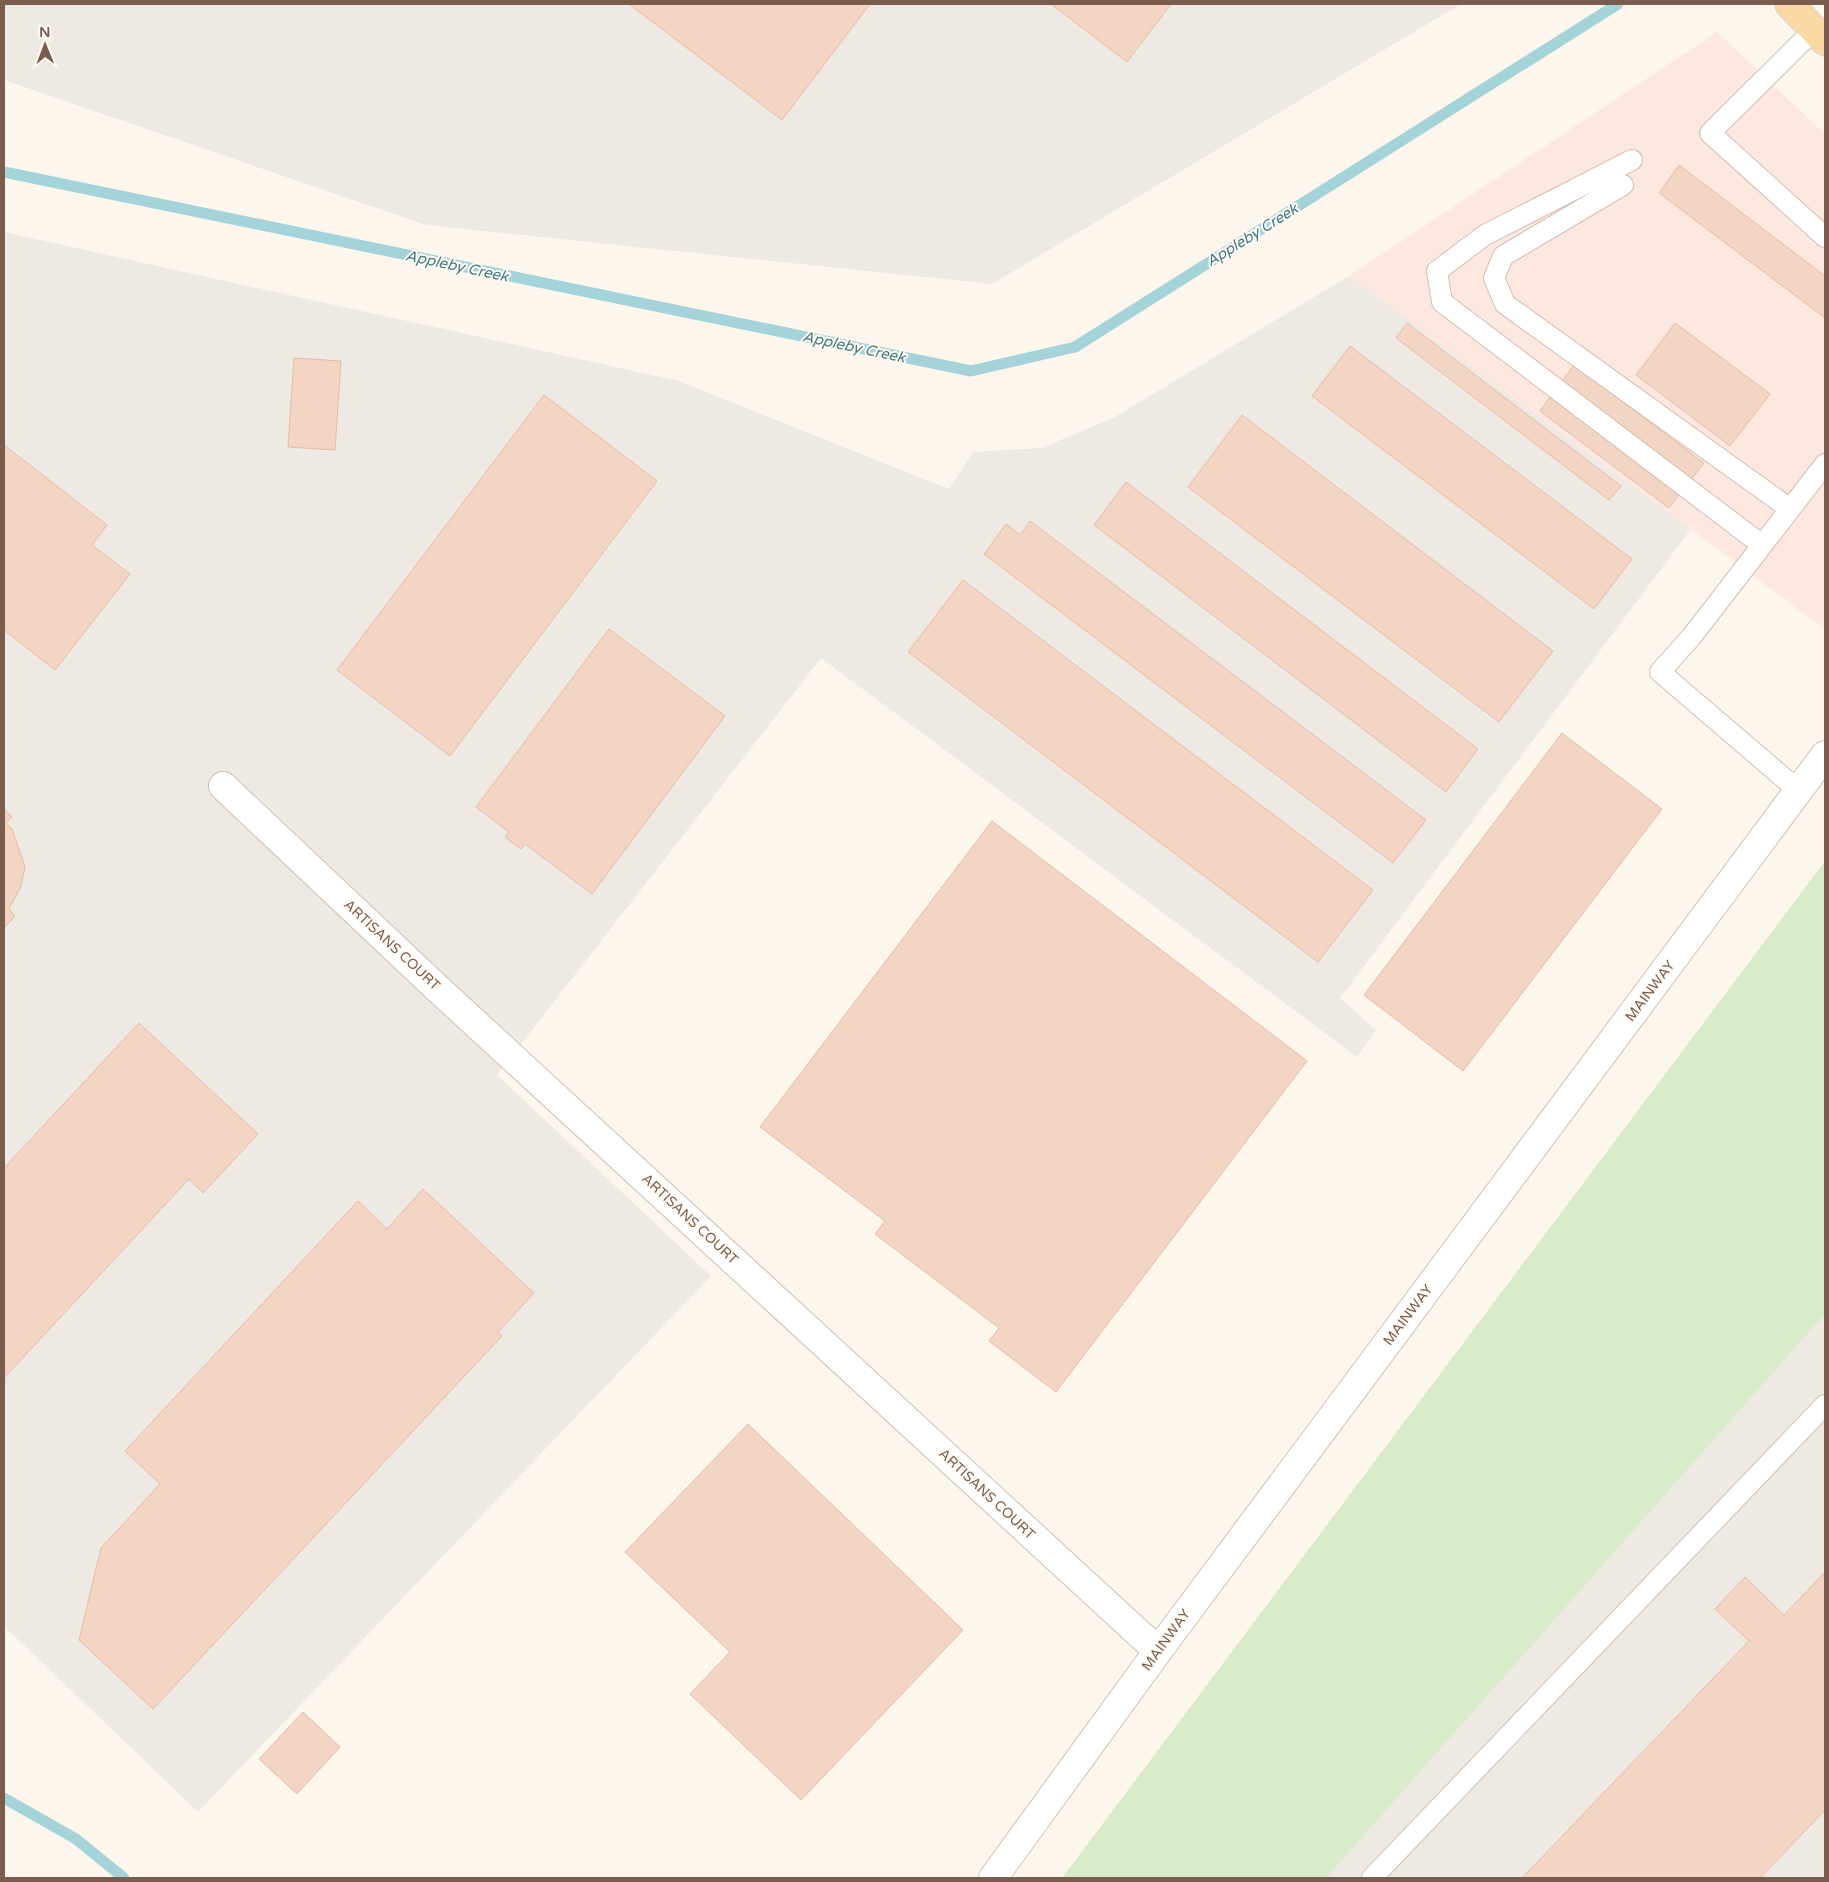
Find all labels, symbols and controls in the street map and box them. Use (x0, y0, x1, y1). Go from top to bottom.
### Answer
north arrow (20, 20, 70, 70)
text: N (39, 24, 51, 41)
water label: Appleby Creek (1203, 199, 1303, 270)
water label: Appleby Creek (404, 246, 512, 286)
water label: Appleby Creek (801, 327, 909, 367)
street label: ARTISANS COURT (340, 896, 444, 994)
street label: MAINWAY (1622, 957, 1678, 1025)
street label: ARTISANS COURT (638, 1170, 742, 1268)
street label: MAINWAY (1380, 1281, 1436, 1349)
street label: ARTISANS COURT (935, 1445, 1039, 1543)
street label: MAINWAY (1138, 1606, 1194, 1674)

